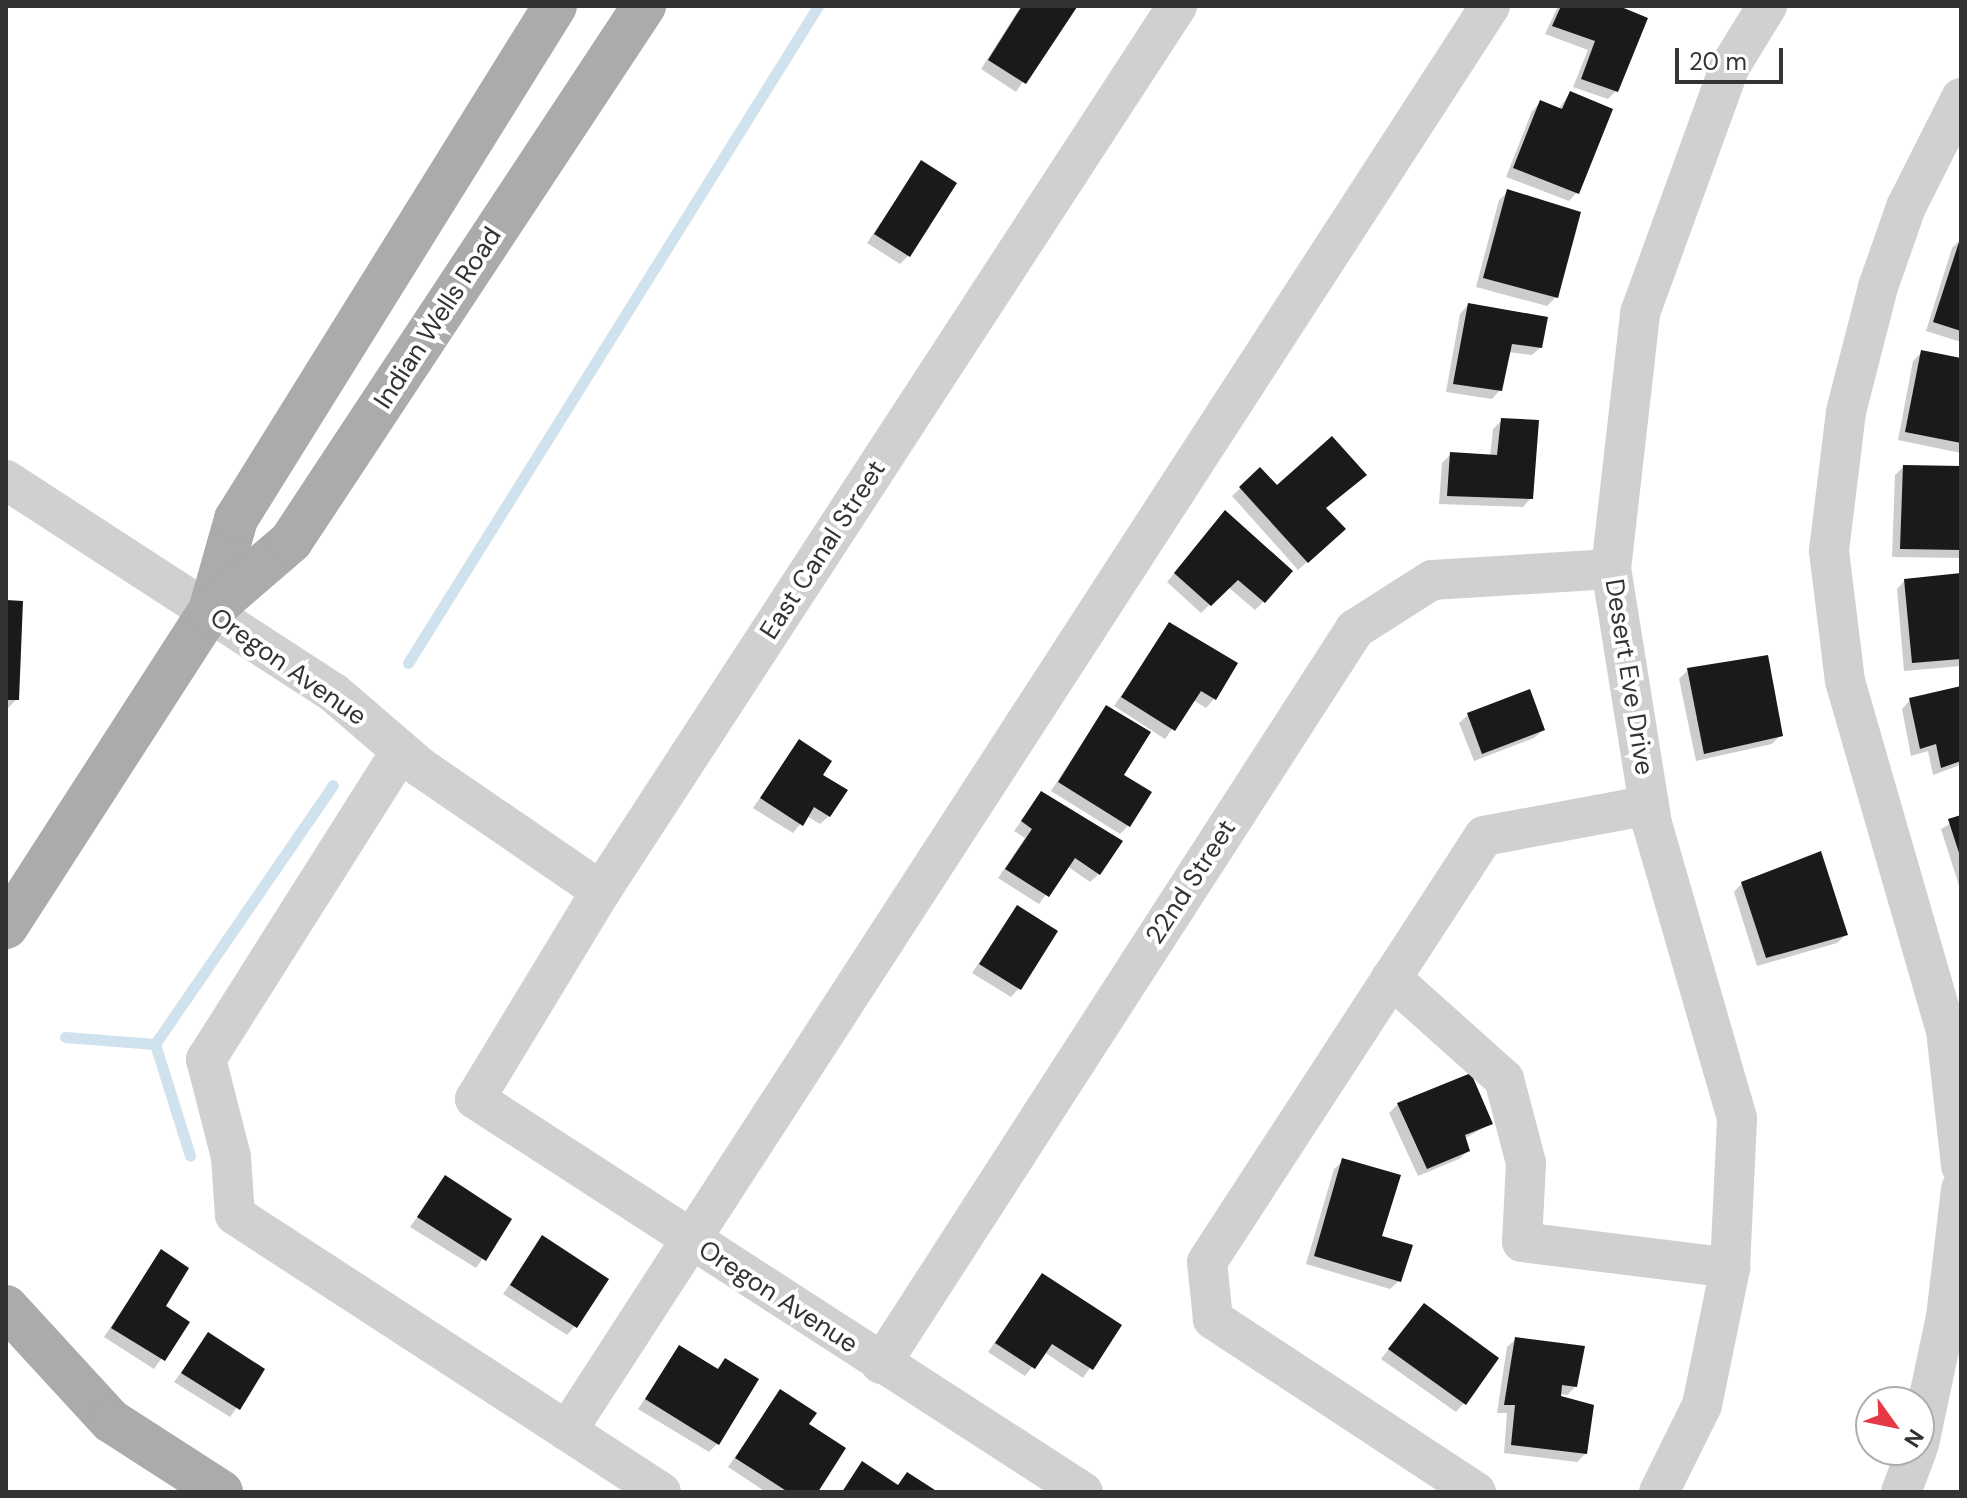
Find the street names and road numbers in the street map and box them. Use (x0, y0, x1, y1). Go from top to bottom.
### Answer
street label: Indian Wells Road (368, 221, 508, 415)
street label: East Canal Street (754, 455, 892, 645)
street label: Desert Eve Drive (1598, 577, 1660, 777)
street label: Oregon Avenue (204, 602, 372, 732)
street label: 22nd Street (1139, 814, 1243, 950)
street label: Oregon Avenue (693, 1234, 863, 1360)

